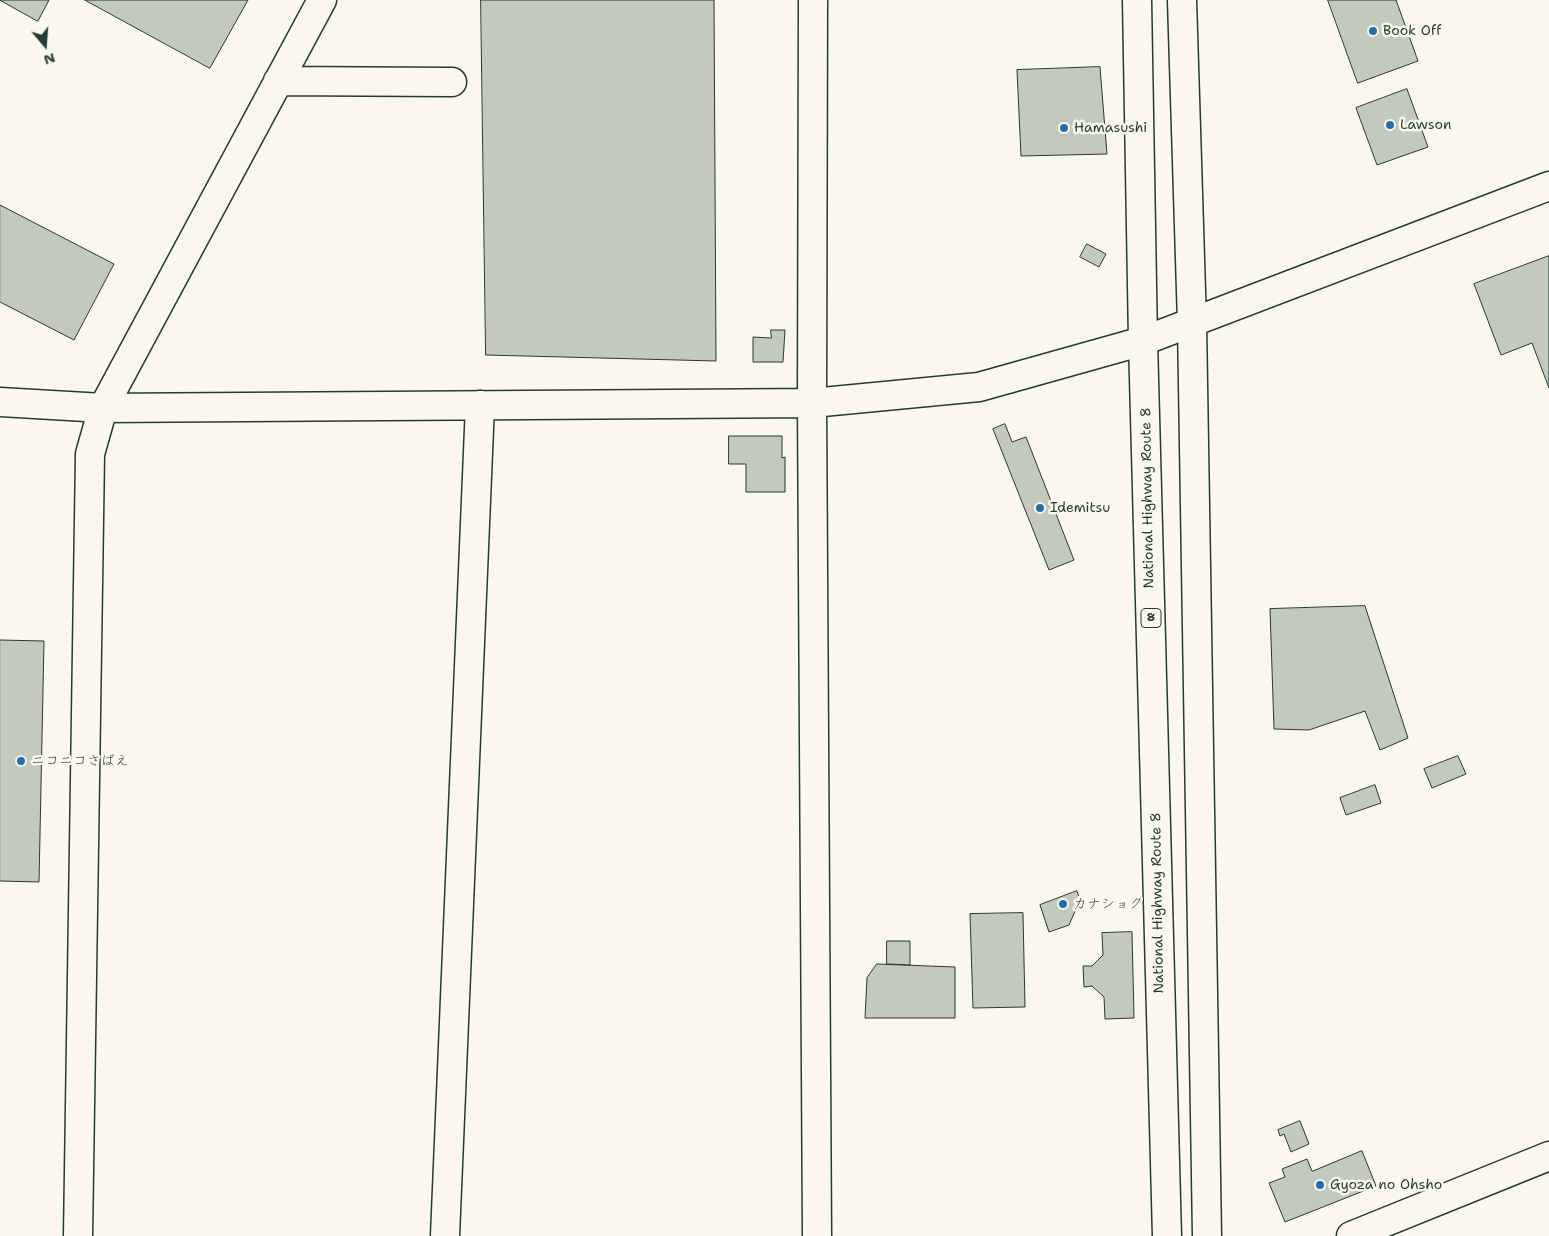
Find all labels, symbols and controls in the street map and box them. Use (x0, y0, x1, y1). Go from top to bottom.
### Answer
north arrow (20, 20, 70, 70)
place label: Book Off (1383, 23, 1441, 39)
marker: Book Off (1367, 25, 1379, 37)
text: N (42, 49, 58, 70)
place label: Lawson (1400, 117, 1452, 133)
marker: Lawson (1384, 119, 1396, 131)
place label: Hamasushi (1074, 120, 1147, 136)
marker: Hamasushi (1058, 122, 1070, 134)
street label: National Highway Route 8 (1138, 407, 1158, 589)
place label: Idemitsu (1050, 500, 1110, 516)
marker: Idemitsu (1034, 502, 1046, 514)
road number: 8 (1141, 608, 1161, 628)
place label: ニコニコさばえ (31, 753, 129, 769)
marker: ニコニコさばえ (15, 755, 27, 767)
street label: National Highway Route 8 (1148, 812, 1168, 994)
place label: カナショク (1073, 896, 1143, 912)
marker: カナショク (1057, 898, 1069, 910)
place label: Gyoza no Ohsho (1330, 1177, 1442, 1193)
marker: Gyoza no Ohsho (1314, 1179, 1326, 1191)

